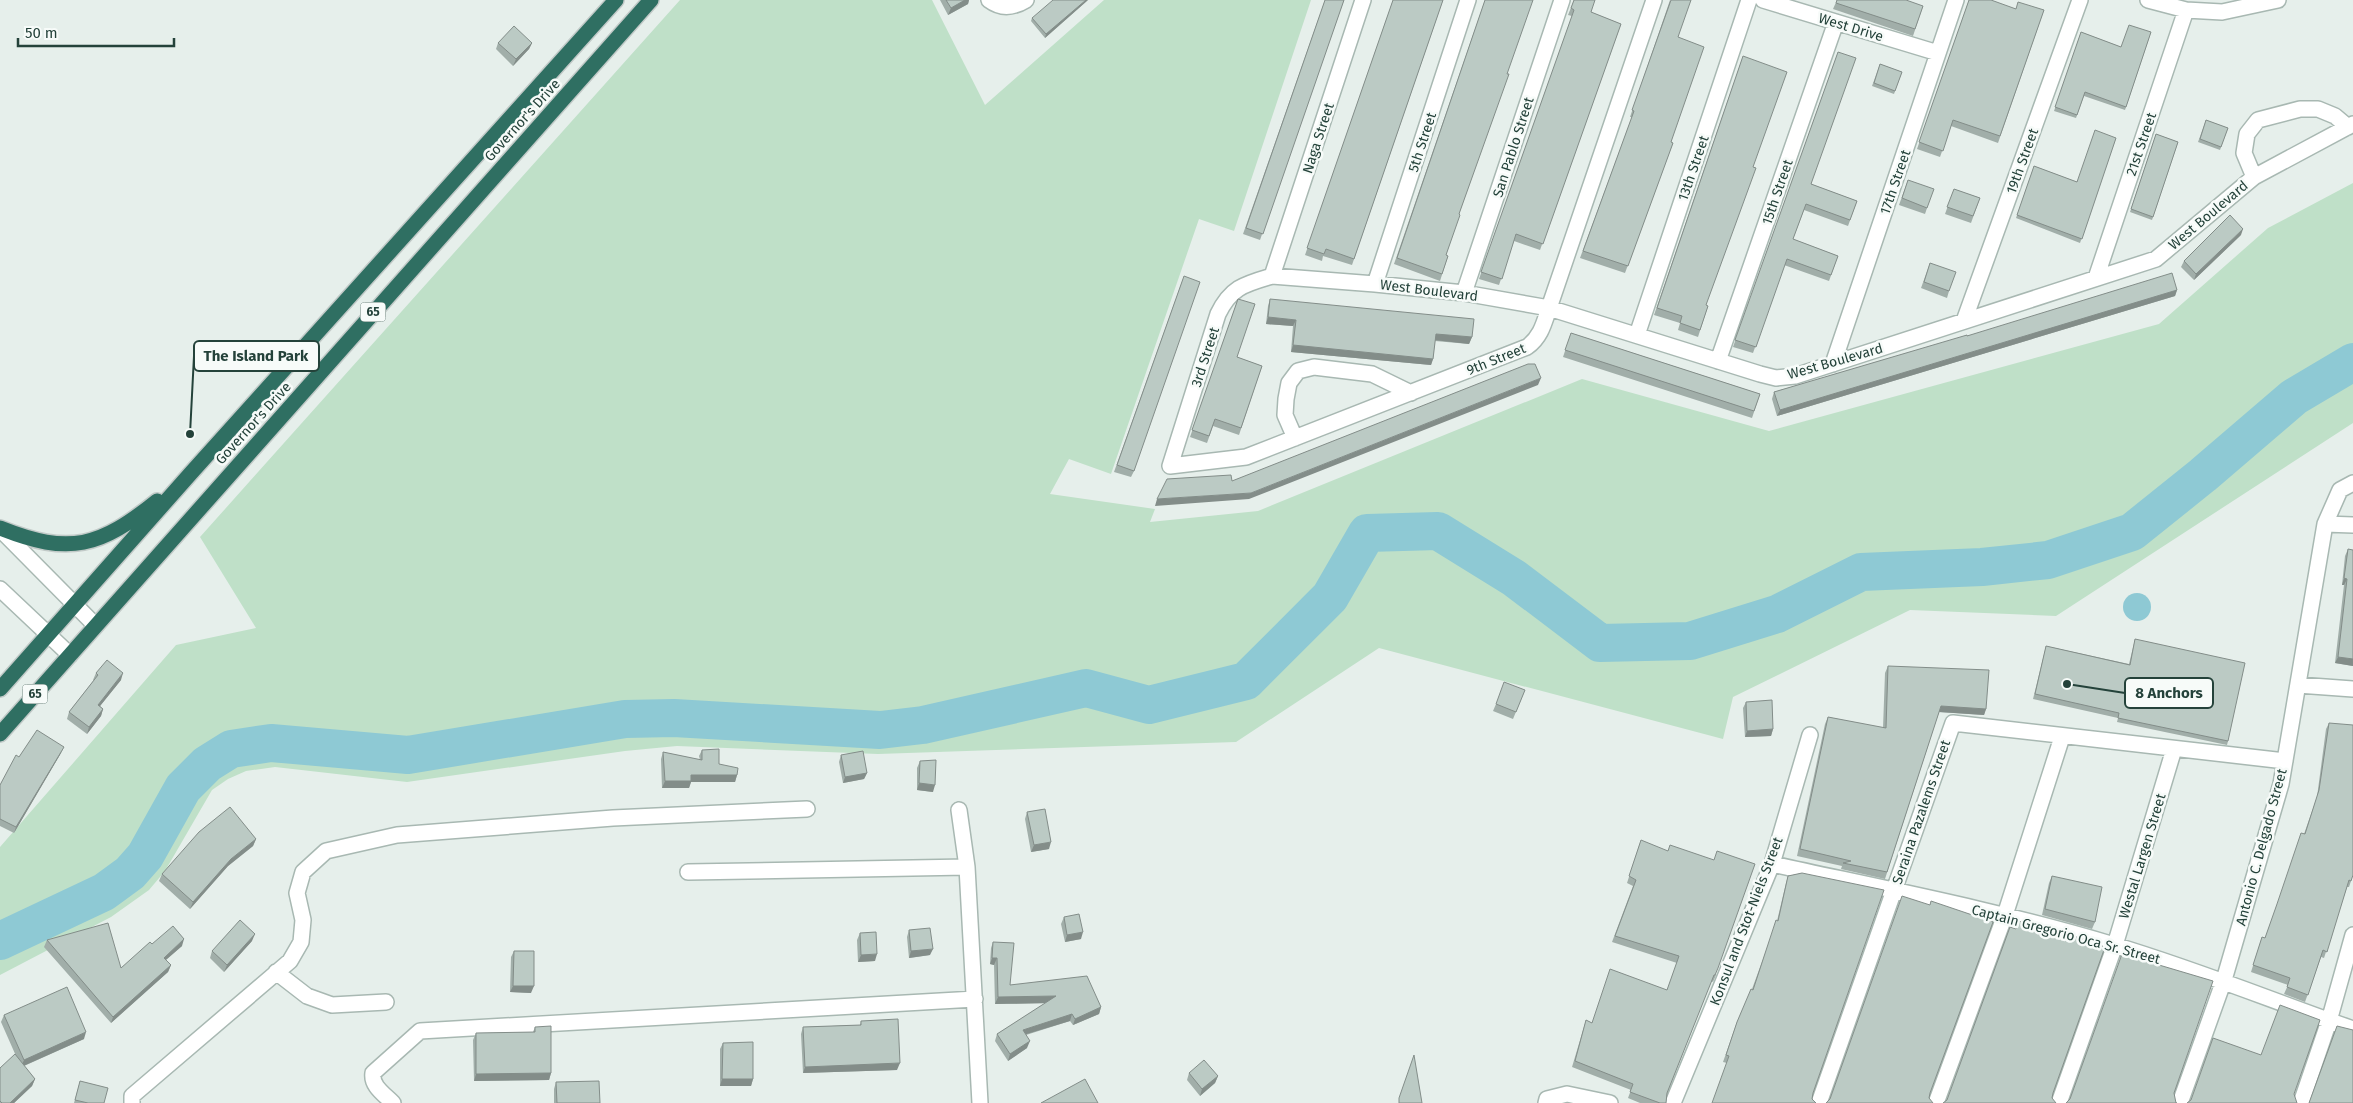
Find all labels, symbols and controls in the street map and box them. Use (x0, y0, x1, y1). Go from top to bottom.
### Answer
street label: West Drive (1816, 10, 1885, 45)
scale bar (18, 15, 174, 47)
text: 50 m (25, 24, 58, 42)
street label: Governor's Drive (481, 76, 564, 165)
street label: San Pablo Street (1489, 94, 1538, 199)
street label: Naga Street (1299, 100, 1338, 176)
street label: 5th Street (1405, 109, 1440, 174)
street label: 21st Street (2123, 109, 2161, 178)
street label: 19th Street (2003, 125, 2042, 196)
street label: 13th Street (1674, 132, 1713, 203)
street label: 17th Street (1876, 147, 1915, 217)
street label: 15th Street (1758, 156, 1797, 227)
street label: West Boulevard (2165, 177, 2251, 254)
street label: West Boulevard (1379, 276, 1479, 305)
road number: 65 (360, 302, 386, 322)
street label: 3rd Street (1188, 324, 1223, 389)
street label: 9th Street (1464, 340, 1529, 379)
street label: West Boulevard (1785, 340, 1885, 383)
callout: The Island Park (194, 341, 319, 371)
text: The Island Park (204, 347, 309, 365)
street label: Governor's Drive (212, 379, 295, 468)
callout: 8 Anchors (2125, 678, 2213, 708)
road number: 65 (22, 684, 48, 704)
text: 8 Anchors (2135, 684, 2203, 702)
street label: Seraina Pazalems Street (1889, 737, 1954, 887)
street label: Antonio C. Delgado Street (2232, 766, 2291, 927)
street label: Westal Largen Street (2115, 791, 2170, 921)
street label: Konsul and Stot-Niels Street (1706, 834, 1787, 1008)
street label: Captain Gregorio Oca Sr. Street (1970, 901, 2163, 968)

